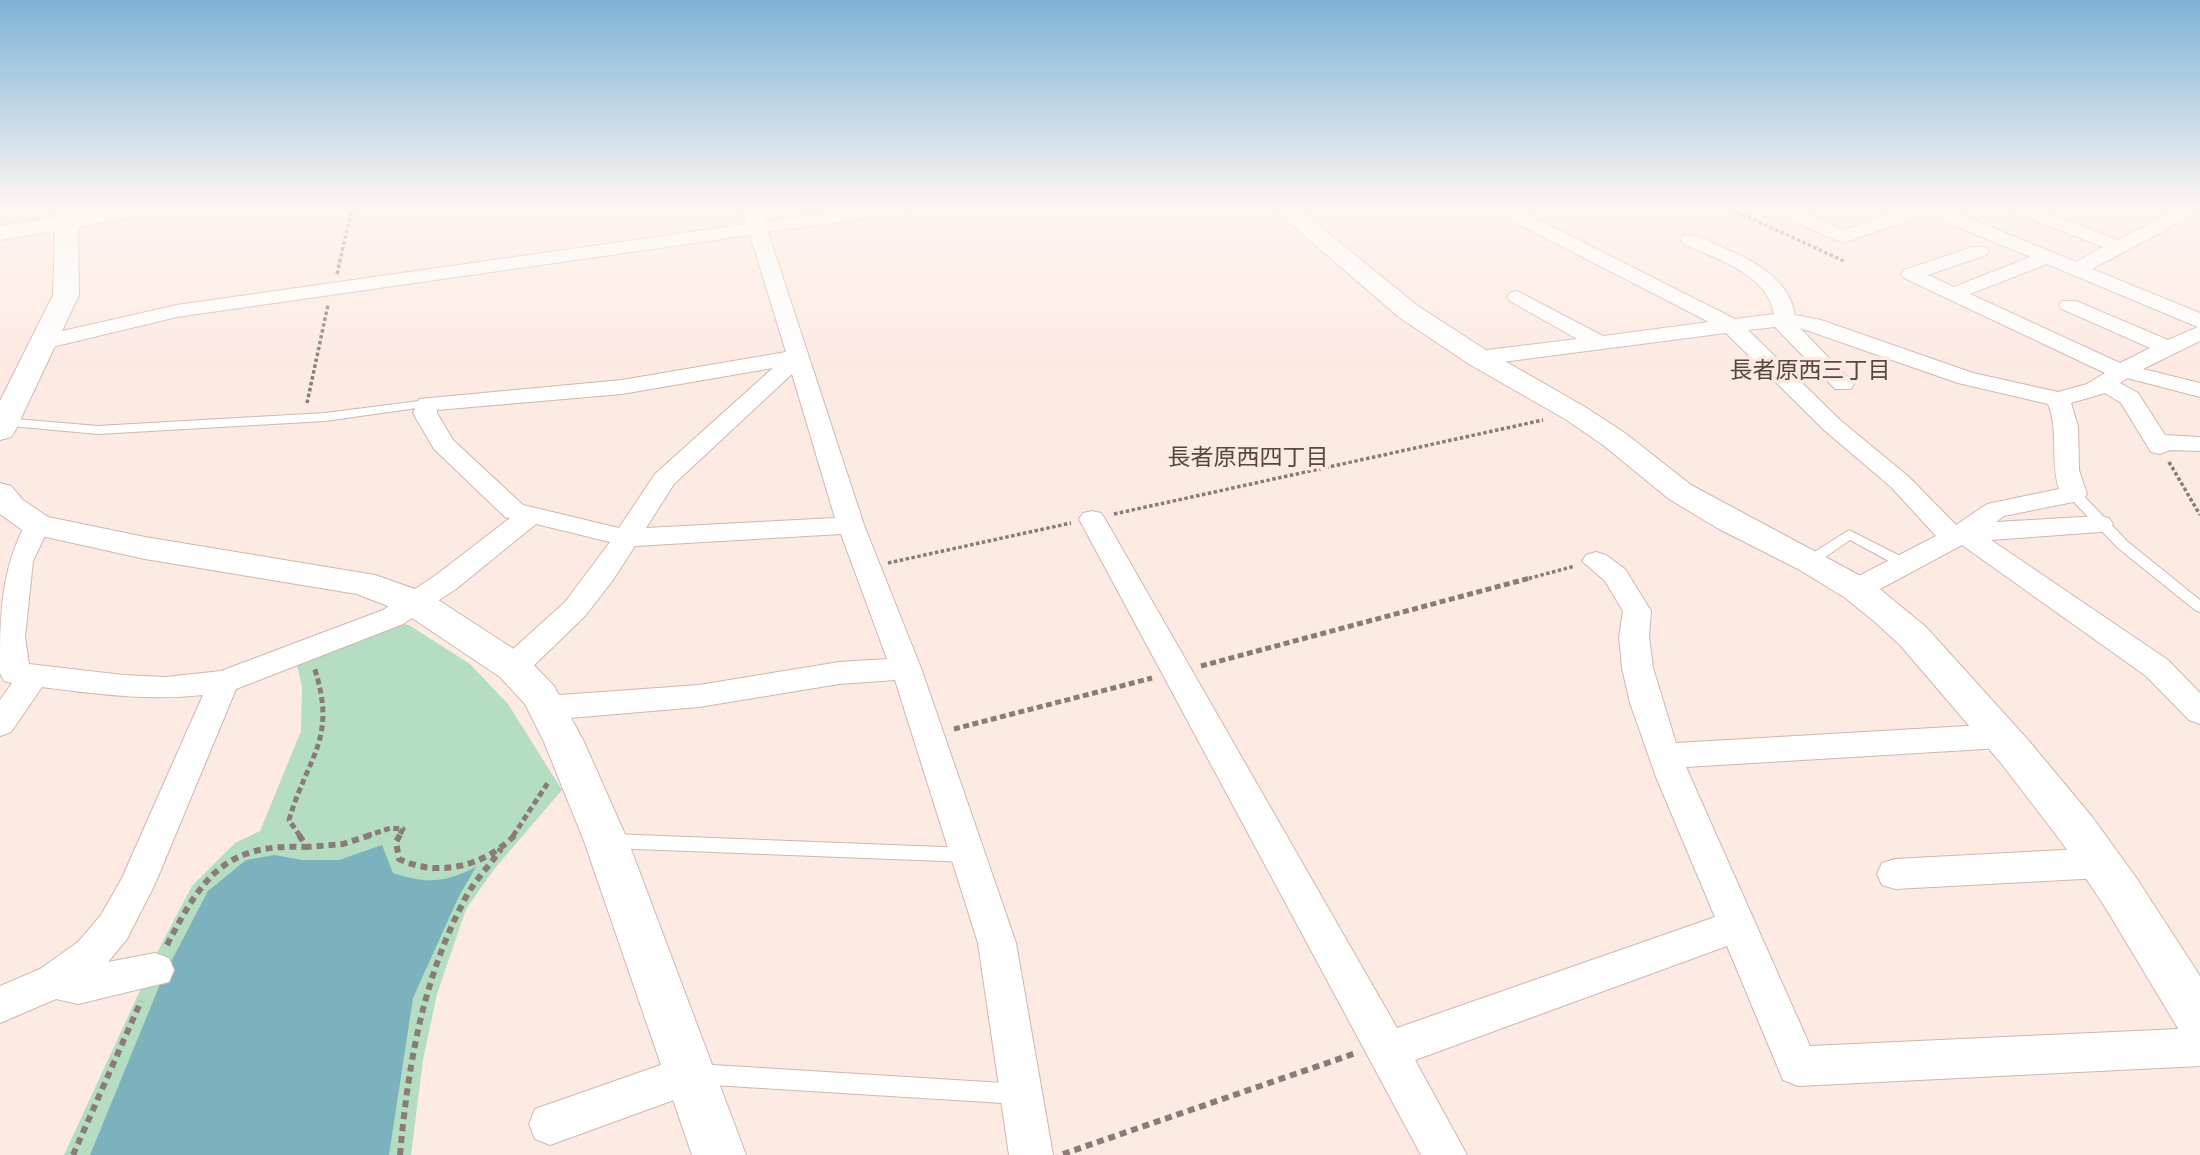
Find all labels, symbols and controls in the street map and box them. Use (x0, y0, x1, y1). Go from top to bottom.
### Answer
district label: 長者原西三丁目 (1730, 356, 1890, 384)
district label: 長者原西四丁目 (1168, 443, 1328, 471)

